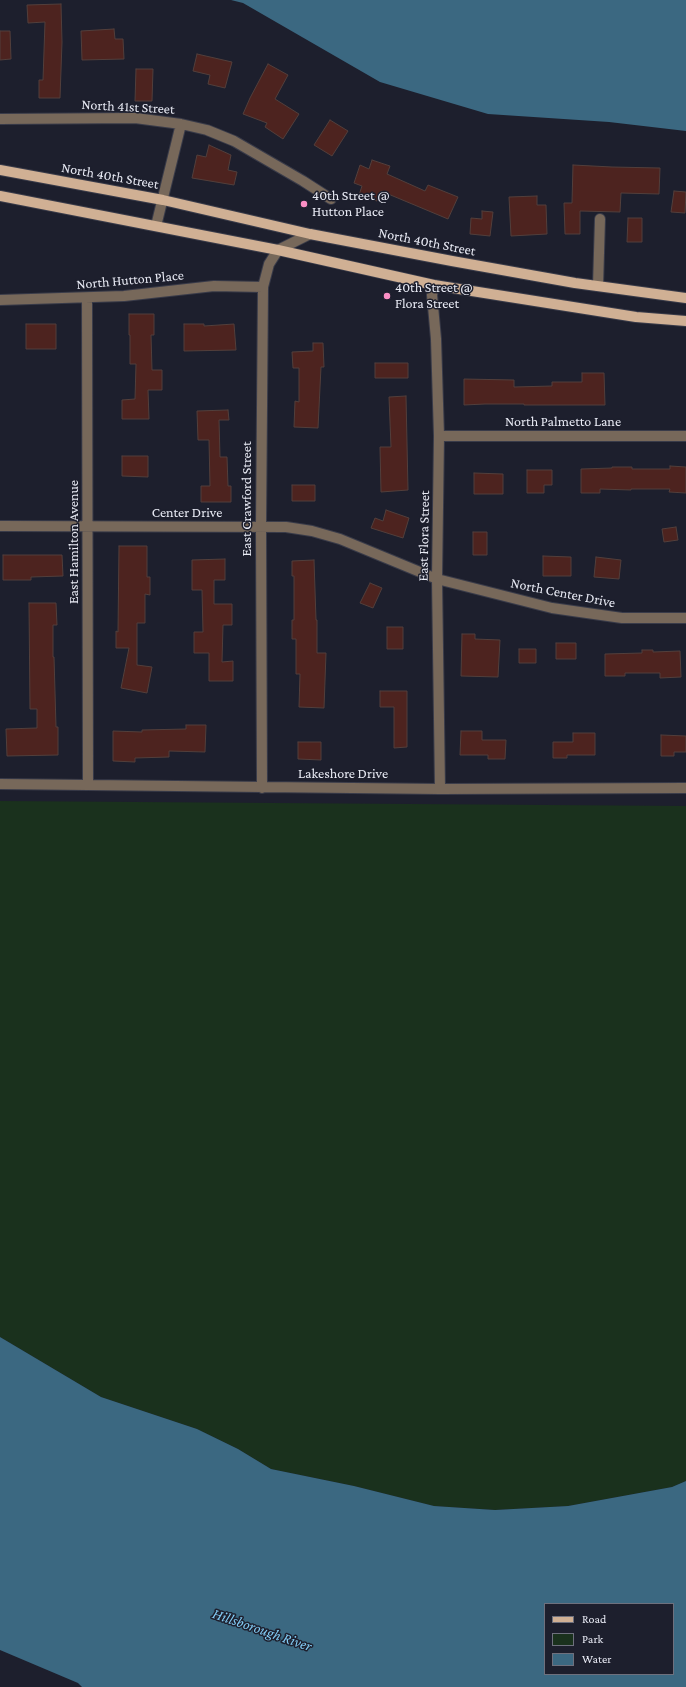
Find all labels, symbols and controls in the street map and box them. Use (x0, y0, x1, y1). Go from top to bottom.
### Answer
street label: North 41st Street (81, 96, 175, 118)
street label: North 40th Street (60, 159, 160, 193)
place label: 40th Street @ Hutton Place (312, 188, 390, 220)
marker: 40th Street @ Hutton Place (299, 199, 309, 209)
street label: North 40th Street (377, 224, 477, 260)
street label: North Hutton Place (76, 267, 184, 293)
place label: 40th Street @ Flora Street (395, 280, 473, 312)
marker: 40th Street @ Flora Street (382, 291, 392, 301)
street label: North Palmetto Lane (505, 414, 621, 430)
street label: East Crawford Street (239, 441, 255, 557)
street label: East Hamilton Avenue (66, 480, 82, 604)
street label: East Flora Street (415, 490, 433, 582)
street label: Center Drive (152, 505, 222, 521)
street label: North Center Drive (509, 575, 617, 611)
street label: Lakeshore Drive (298, 766, 388, 782)
legend (544, 1603, 674, 1675)
water label: Hillsborough River (210, 1605, 314, 1655)
text: Road (582, 1612, 606, 1626)
text: Park (582, 1632, 603, 1646)
text: Water (582, 1652, 611, 1666)

